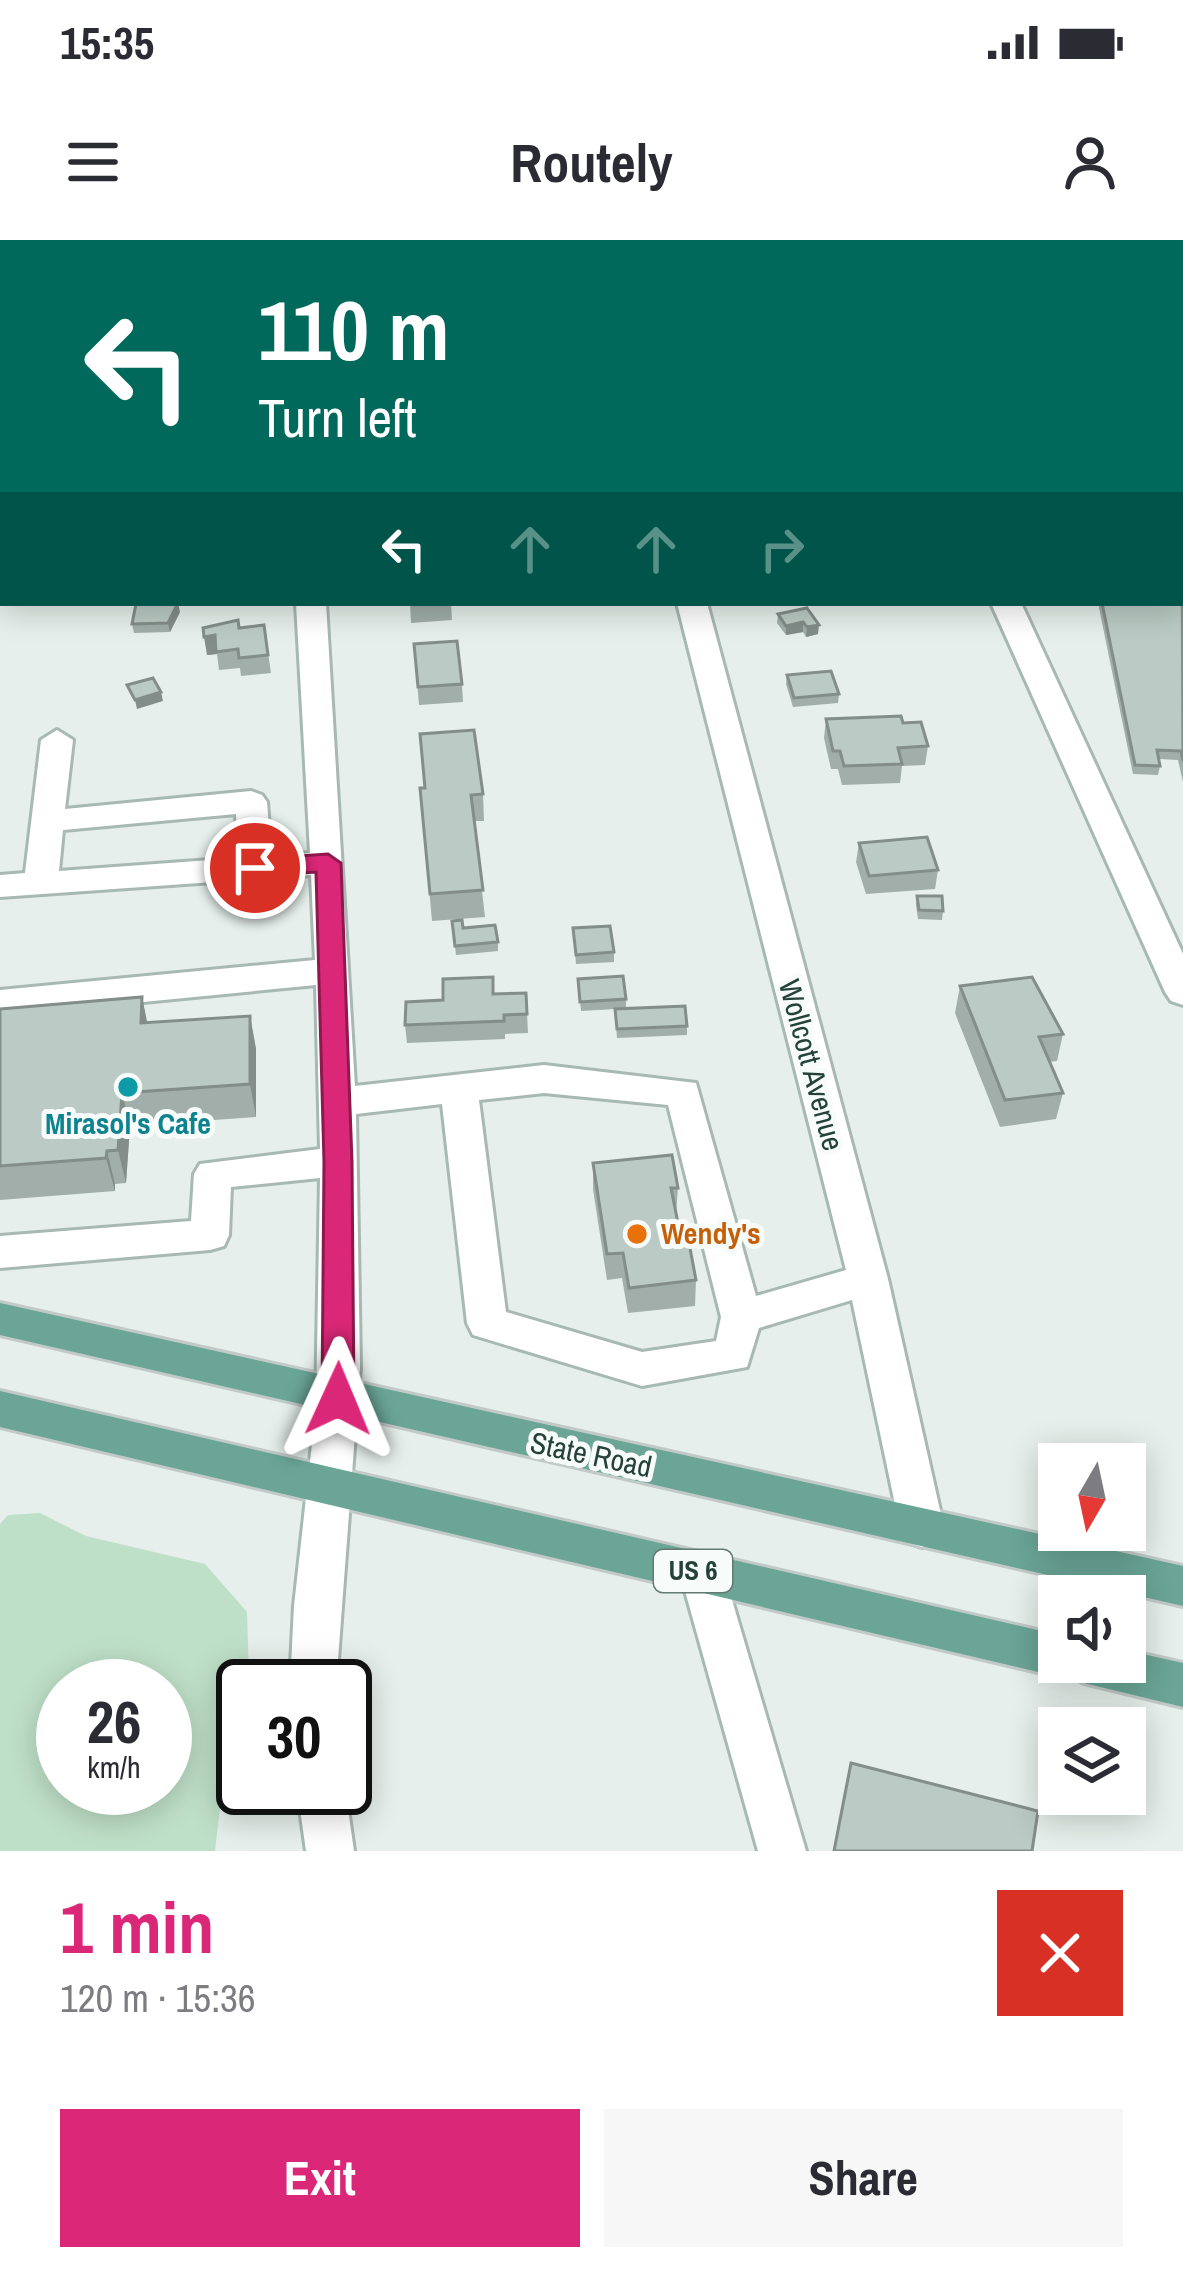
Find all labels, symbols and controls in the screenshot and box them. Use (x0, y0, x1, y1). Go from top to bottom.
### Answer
text: 15:35 (60, 12, 154, 73)
text: Routely (510, 126, 673, 199)
icon: menu (60, 129, 126, 195)
icon: person (1057, 129, 1123, 195)
text: 110 m (258, 273, 450, 386)
icon: left (60, 288, 216, 444)
text: Turn left (258, 381, 417, 454)
icon: left (371, 516, 437, 582)
icon: ahead (497, 516, 563, 582)
icon: ahead (623, 516, 689, 582)
icon: right (749, 516, 815, 582)
pin (204, 817, 306, 919)
icon: arrive (222, 835, 288, 901)
street label: Wollcott Avenue (770, 975, 854, 1155)
marker: Mirasol's Cafe (115, 1074, 141, 1100)
place label: Mirasol's Cafe (45, 1103, 211, 1143)
place label: Wendy's (661, 1213, 761, 1253)
marker: Wendy's (624, 1221, 650, 1247)
position arrow (275, 1336, 401, 1462)
street label: State Road (527, 1422, 656, 1486)
north arrow (1038, 1443, 1146, 1551)
map controls (1038, 1443, 1146, 1815)
road number: US 6 (654, 1550, 732, 1592)
button: sound (1038, 1575, 1146, 1683)
speed limit sign: 30 (216, 1659, 372, 1815)
text: 26 (87, 1681, 141, 1762)
button: layers (1038, 1707, 1146, 1815)
text: km/h (87, 1747, 141, 1787)
text: 1 min (60, 1878, 214, 1975)
button: close (997, 1890, 1123, 2016)
text: 120 m · 15:36 (60, 1972, 256, 2024)
button: Exit (60, 2109, 580, 2247)
button: Share (604, 2109, 1123, 2247)

